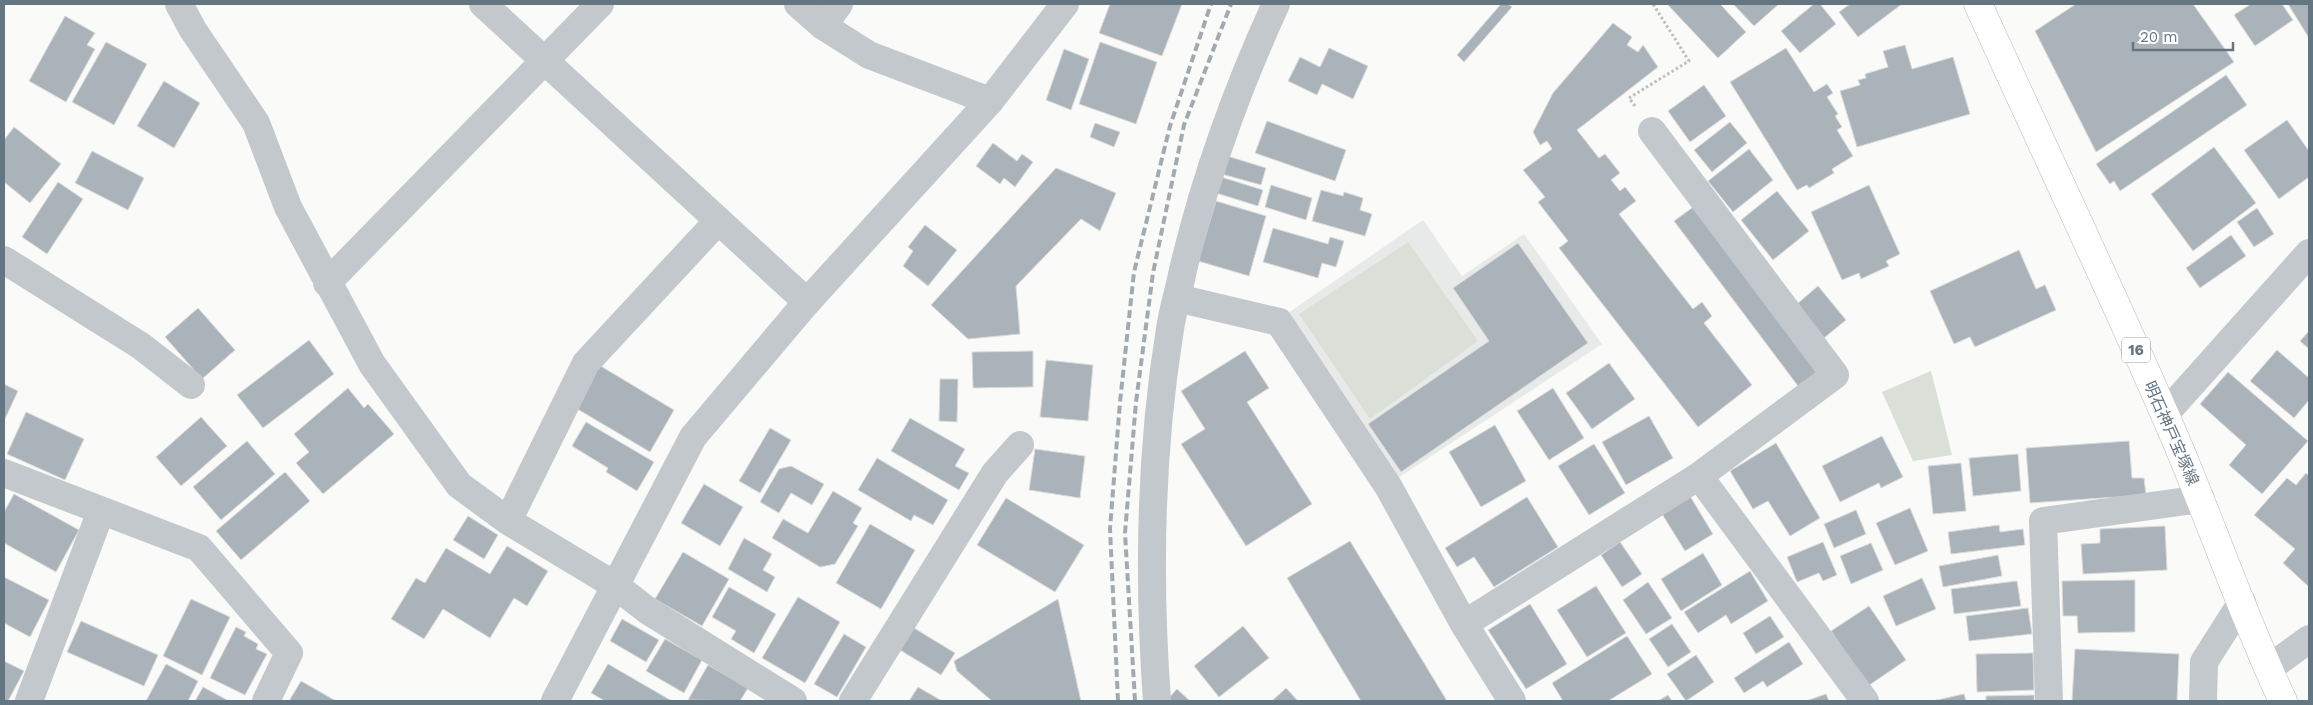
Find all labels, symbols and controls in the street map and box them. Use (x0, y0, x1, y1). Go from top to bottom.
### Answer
scale bar (2133, 20, 2233, 52)
text: 20 m (2140, 28, 2178, 46)
road number: 16 (2122, 338, 2150, 362)
street label: 明石神戸宝塚線 (2140, 378, 2203, 488)

